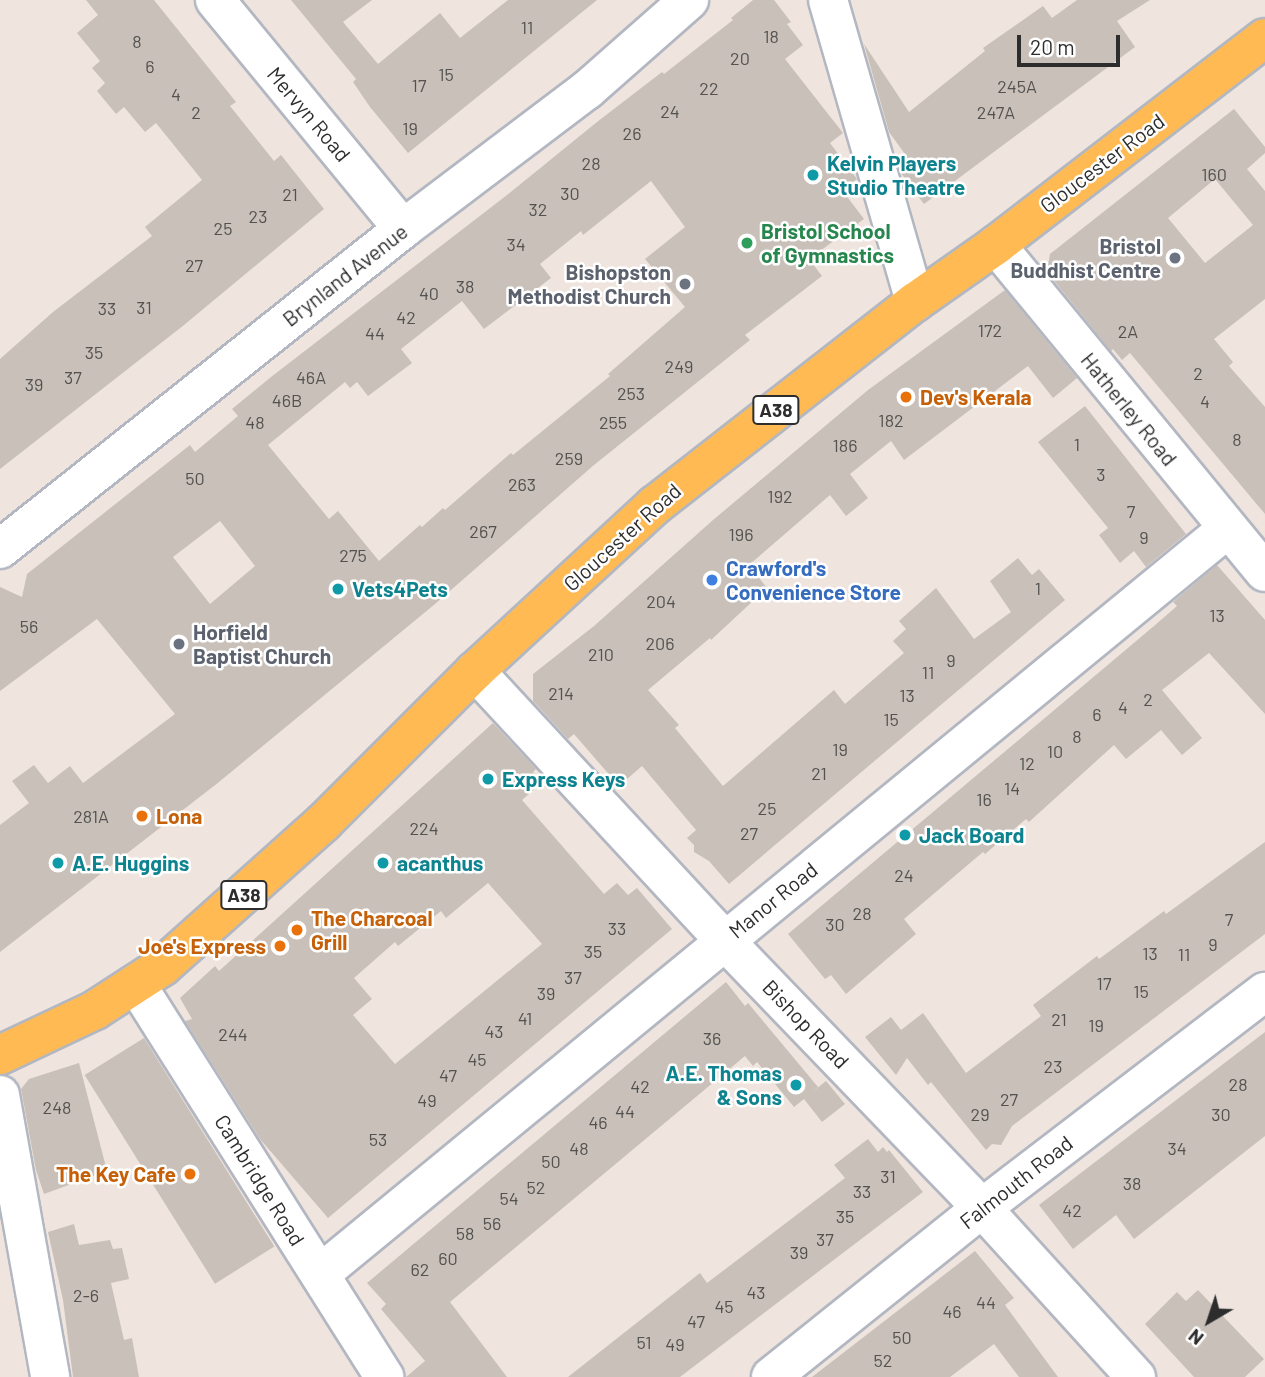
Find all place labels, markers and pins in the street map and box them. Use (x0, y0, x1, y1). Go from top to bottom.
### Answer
place label: Kelvin Players Studio Theatre (827, 150, 965, 200)
marker: Kelvin Players Studio Theatre (805, 167, 821, 183)
place label: Bristol School of Gymnastics (761, 218, 894, 268)
place label: Bristol Buddhist Centre (1010, 233, 1161, 283)
marker: Bristol School of Gymnastics (739, 235, 755, 251)
marker: Bristol Buddhist Centre (1167, 250, 1183, 266)
place label: Bishopston Methodist Church (507, 259, 671, 309)
marker: Bishopston Methodist Church (677, 276, 693, 292)
place label: Dev's Kerala (920, 384, 1032, 410)
marker: Dev's Kerala (898, 389, 914, 405)
place label: Crawford's Convenience Store (726, 555, 901, 605)
marker: Crawford's Convenience Store (704, 572, 720, 588)
place label: Vets4Pets (352, 576, 448, 602)
marker: Vets4Pets (330, 581, 346, 597)
place label: Horfield Baptist Church (193, 619, 331, 669)
marker: Horfield Baptist Church (171, 636, 187, 652)
place label: Express Keys (502, 766, 625, 792)
marker: Express Keys (480, 771, 496, 787)
place label: Lona (156, 803, 202, 829)
marker: Lona (134, 808, 150, 824)
place label: Jack Board (919, 822, 1024, 848)
marker: Jack Board (897, 827, 913, 843)
place label: A.E. Huggins (72, 850, 189, 876)
place label: acanthus (397, 850, 483, 876)
marker: A.E. Huggins (50, 855, 66, 871)
marker: acanthus (375, 855, 391, 871)
place label: The Charcoal Grill (311, 905, 433, 955)
marker: The Charcoal Grill (289, 922, 305, 938)
place label: Joe's Express (138, 933, 266, 959)
marker: Joe's Express (272, 938, 288, 954)
place label: A.E. Thomas & Sons (666, 1060, 782, 1110)
marker: A.E. Thomas & Sons (788, 1077, 804, 1093)
place label: The Key Cafe (56, 1161, 176, 1187)
marker: The Key Cafe (182, 1166, 198, 1182)

